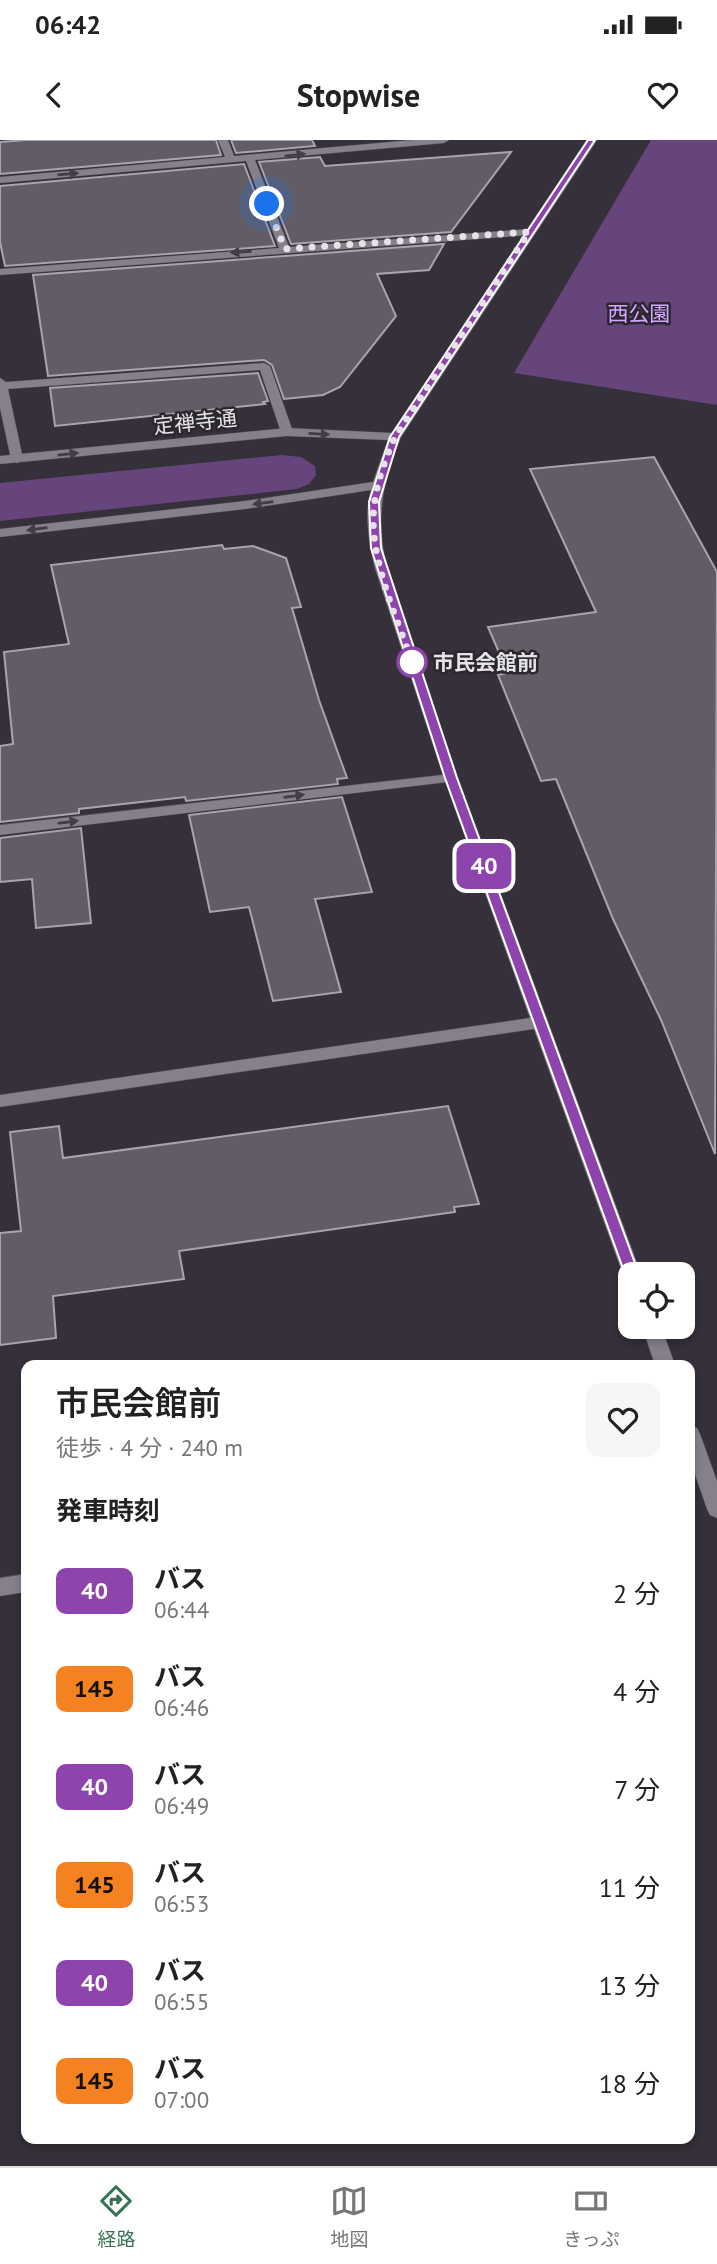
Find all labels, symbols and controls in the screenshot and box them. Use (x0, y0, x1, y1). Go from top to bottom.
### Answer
text: 06:42 (35, 8, 101, 41)
text: Stopwise (297, 74, 420, 116)
icon: back (35, 76, 73, 114)
icon: heart (644, 76, 682, 114)
one-way arrow (284, 149, 306, 160)
one-way arrow (57, 168, 79, 179)
your location (249, 186, 284, 221)
one-way arrow (230, 247, 252, 258)
park label: 西公園 (608, 300, 671, 327)
street label: 定禅寺通 (152, 404, 238, 440)
one-way arrow (308, 428, 330, 439)
one-way arrow (57, 448, 79, 459)
one-way arrow (251, 497, 273, 508)
one-way arrow (25, 524, 47, 535)
marker: 市民会館前 (397, 647, 427, 677)
place label: 市民会館前 (433, 649, 538, 676)
one-way arrow (283, 790, 305, 801)
one-way arrow (57, 817, 79, 828)
line badge: 40 (452, 843, 516, 889)
text: 40 (470, 850, 498, 881)
map controls (618, 1262, 695, 1339)
button: locate (618, 1262, 695, 1339)
text: 市民会館前 (56, 1381, 221, 1424)
button: heart (586, 1383, 660, 1457)
text: 徒歩 · 4 分 · 240 m (56, 1433, 243, 1462)
text: 発車時刻 (56, 1494, 160, 1527)
text: バス (154, 1562, 206, 1595)
text: 40 (81, 1575, 108, 1606)
text: 2 分 (613, 1577, 660, 1610)
text: 06:44 (154, 1595, 209, 1624)
text: バス (154, 1660, 206, 1693)
text: 145 (74, 1673, 115, 1704)
text: 4 分 (613, 1675, 660, 1708)
text: 06:46 (154, 1693, 209, 1722)
text: バス (154, 1758, 206, 1791)
text: 40 (81, 1771, 108, 1802)
text: 7 分 (614, 1773, 660, 1806)
text: 06:49 (154, 1791, 209, 1820)
text: バス (154, 1856, 206, 1889)
text: 145 (74, 1869, 115, 1900)
text: 11 分 (599, 1871, 660, 1904)
text: 06:53 (154, 1889, 209, 1918)
text: バス (154, 1954, 206, 1987)
text: 40 (81, 1967, 108, 1998)
text: 13 分 (599, 1969, 660, 2002)
text: 06:55 (154, 1987, 209, 2016)
text: バス (154, 2052, 206, 2085)
text: 145 (74, 2065, 115, 2096)
text: 18 分 (599, 2067, 660, 2100)
text: 07:00 (154, 2085, 209, 2114)
tab: 経路 (97, 2182, 135, 2251)
tab: 地図 (330, 2182, 368, 2251)
tab: きっぷ (563, 2182, 620, 2251)

